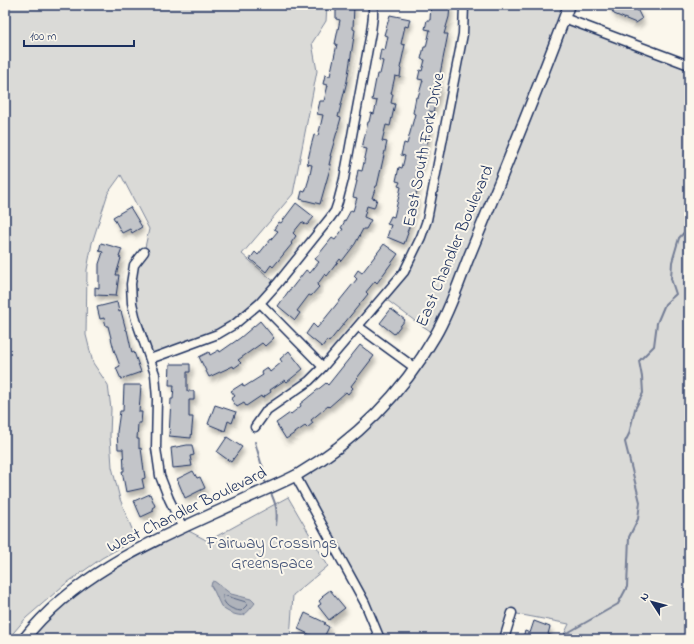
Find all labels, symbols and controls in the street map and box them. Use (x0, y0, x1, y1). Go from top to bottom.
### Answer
scale bar (24, 22, 134, 48)
text: 100 m (30, 28, 57, 46)
street label: East South Fork Drive (397, 71, 451, 229)
street label: East Chandler Boulevard (410, 161, 501, 331)
street label: West Chandler Boulevard (103, 460, 271, 560)
park label: Fairway Crossings Greenspace (205, 531, 338, 576)
north arrow (632, 582, 672, 622)
text: N (636, 589, 653, 604)

